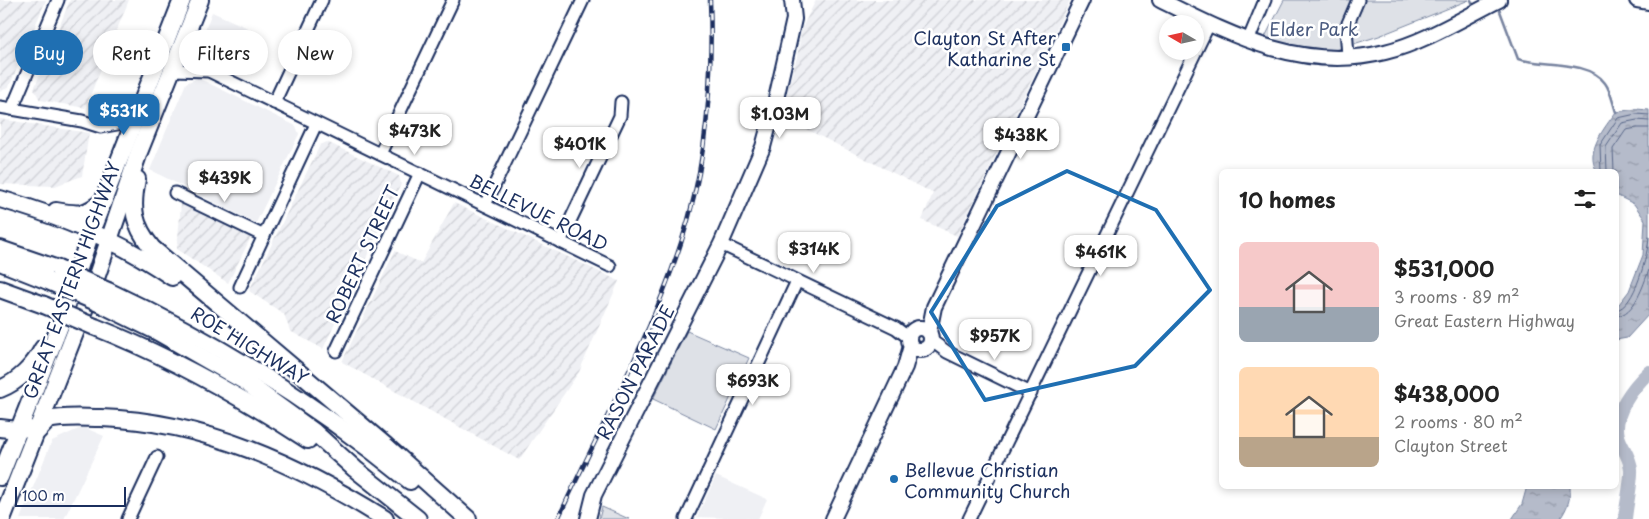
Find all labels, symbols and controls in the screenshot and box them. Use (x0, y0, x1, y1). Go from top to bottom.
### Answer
north arrow (1159, 15, 1204, 60)
map controls (1159, 15, 1204, 60)
park label: Elder Park (1269, 15, 1359, 42)
place label: Clayton St After Katharine St (913, 24, 1057, 72)
chip: Buy (15, 30, 83, 75)
chip: Rent (93, 30, 169, 75)
chip: Filters (179, 30, 268, 75)
chip: New (278, 30, 352, 75)
marker: Clayton St After Katharine St (1060, 41, 1072, 53)
pin: $531K (89, 94, 159, 136)
pin: $1.03M (739, 96, 821, 139)
text: $531K (99, 98, 149, 122)
text: $1.03M (751, 101, 809, 125)
pin: $473K (380, 114, 450, 156)
text: $473K (389, 118, 441, 142)
pin: $438K (986, 118, 1056, 160)
text: $438K (994, 122, 1048, 146)
pin: $401K (545, 126, 615, 169)
text: $401K (554, 131, 606, 155)
street label: GREAT EASTERN HIGHWAY (15, 157, 127, 403)
pin: $439K (190, 160, 260, 203)
text: $439K (199, 165, 251, 189)
street label: BELLEVUE ROAD (465, 167, 613, 257)
street label: ROBERT STREET (318, 180, 406, 327)
text: 10 homes (1239, 183, 1336, 215)
icon: filters (1571, 185, 1599, 213)
pin: $314K (779, 232, 849, 274)
pin: $461K (1066, 234, 1136, 277)
text: $314K (789, 236, 839, 260)
text: $461K (1075, 239, 1127, 263)
text: $531,000 (1394, 252, 1494, 284)
icon: home (1279, 262, 1339, 322)
text: 3 rooms · 89 m² (1394, 284, 1519, 308)
street label: ROE HIGHWAY (186, 299, 314, 391)
street label: RASON PARADE (589, 300, 681, 444)
text: Great Eastern Highway (1394, 308, 1575, 332)
pin: $957K (960, 318, 1030, 361)
text: $957K (970, 323, 1020, 347)
pin: $693K (718, 364, 788, 406)
text: $693K (727, 368, 779, 392)
text: $438,000 (1394, 377, 1499, 409)
icon: home (1279, 387, 1339, 447)
text: 2 rooms · 80 m² (1394, 409, 1523, 433)
text: Clayton Street (1394, 433, 1508, 457)
place label: Bellevue Christian Community Church (904, 456, 1071, 504)
marker: Bellevue Christian Community Church (888, 473, 900, 485)
scale bar (15, 484, 126, 507)
text: 100 m (22, 485, 65, 506)

